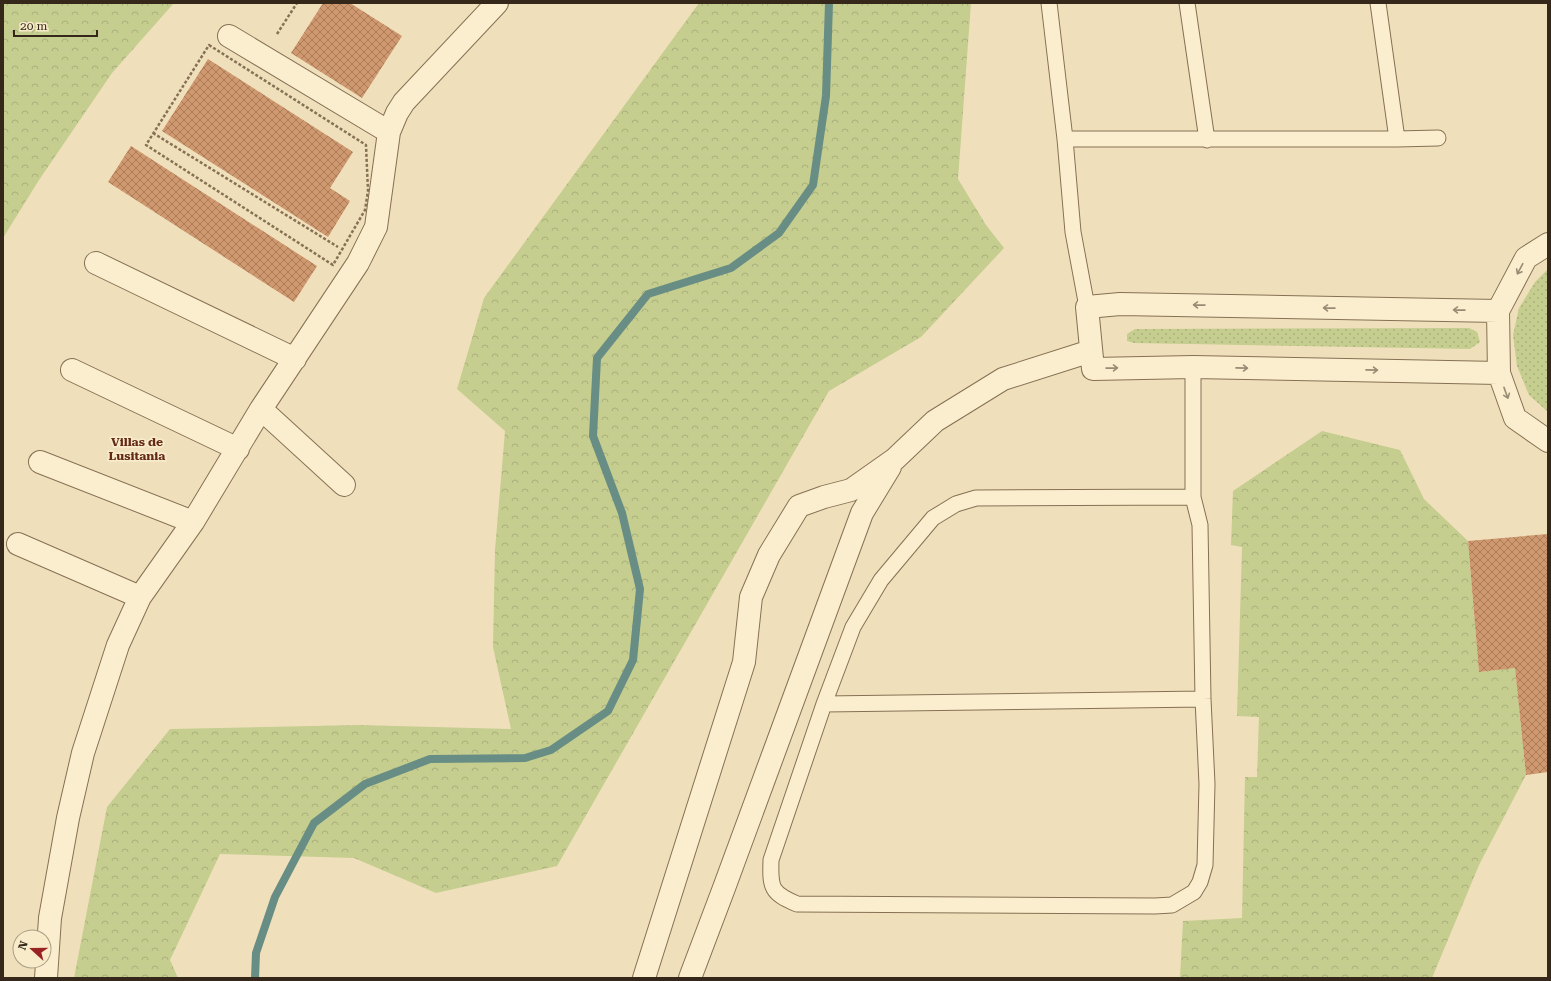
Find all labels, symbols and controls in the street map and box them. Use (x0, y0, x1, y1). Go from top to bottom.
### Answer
scale bar (14, 12, 97, 38)
text: 20 m (20, 19, 47, 33)
one-way arrow (1516, 263, 1523, 275)
one-way arrow (1193, 301, 1206, 309)
one-way arrow (1323, 304, 1336, 312)
one-way arrow (1453, 306, 1466, 314)
one-way arrow (1105, 364, 1118, 372)
one-way arrow (1235, 364, 1248, 371)
one-way arrow (1365, 366, 1378, 374)
one-way arrow (1503, 386, 1510, 399)
district label: Villas de Lusitania (109, 435, 165, 463)
north arrow (12, 929, 52, 969)
text: N (16, 939, 31, 952)

